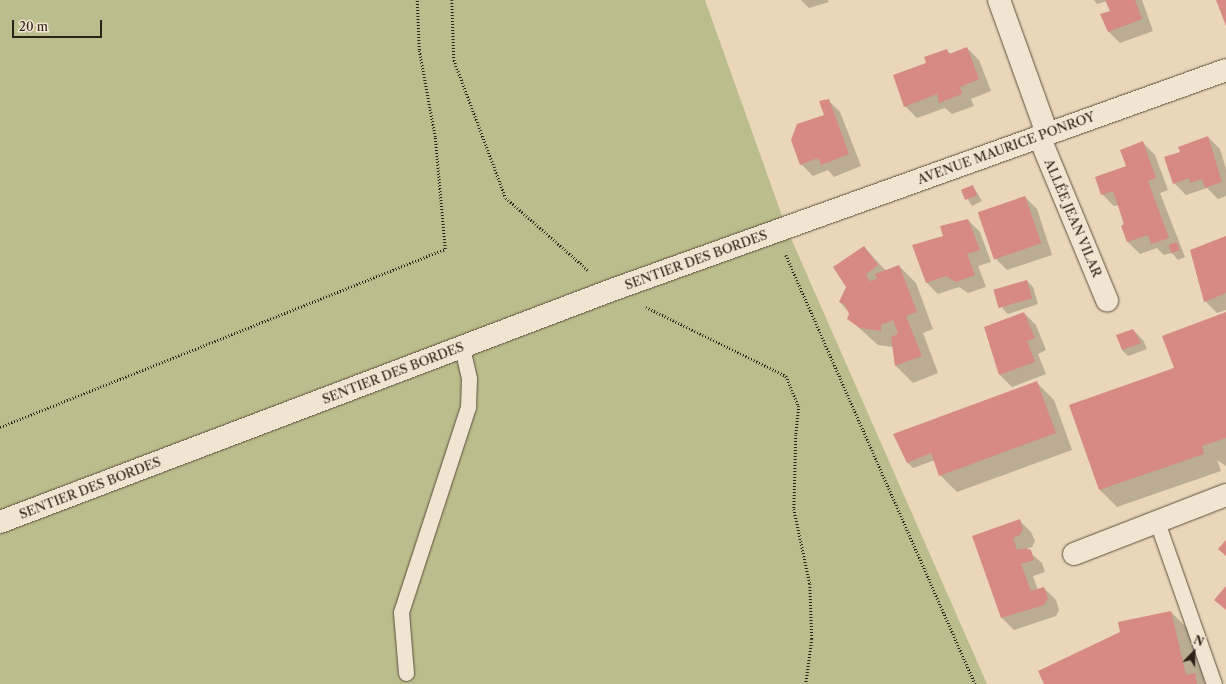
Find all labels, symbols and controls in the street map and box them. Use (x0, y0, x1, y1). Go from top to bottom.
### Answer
scale bar (14, 12, 104, 38)
text: 20 m (19, 19, 48, 34)
street label: AVENUE MAURICE PONROY (915, 109, 1097, 187)
street label: ALLÉE JEAN VILAR (1041, 156, 1105, 280)
street label: SENTIER DES BORDES (622, 227, 770, 293)
street label: SENTIER DES BORDES (320, 339, 466, 407)
street label: SENTIER DES BORDES (17, 454, 163, 522)
north arrow (1174, 632, 1214, 672)
text: N (1192, 633, 1206, 649)

